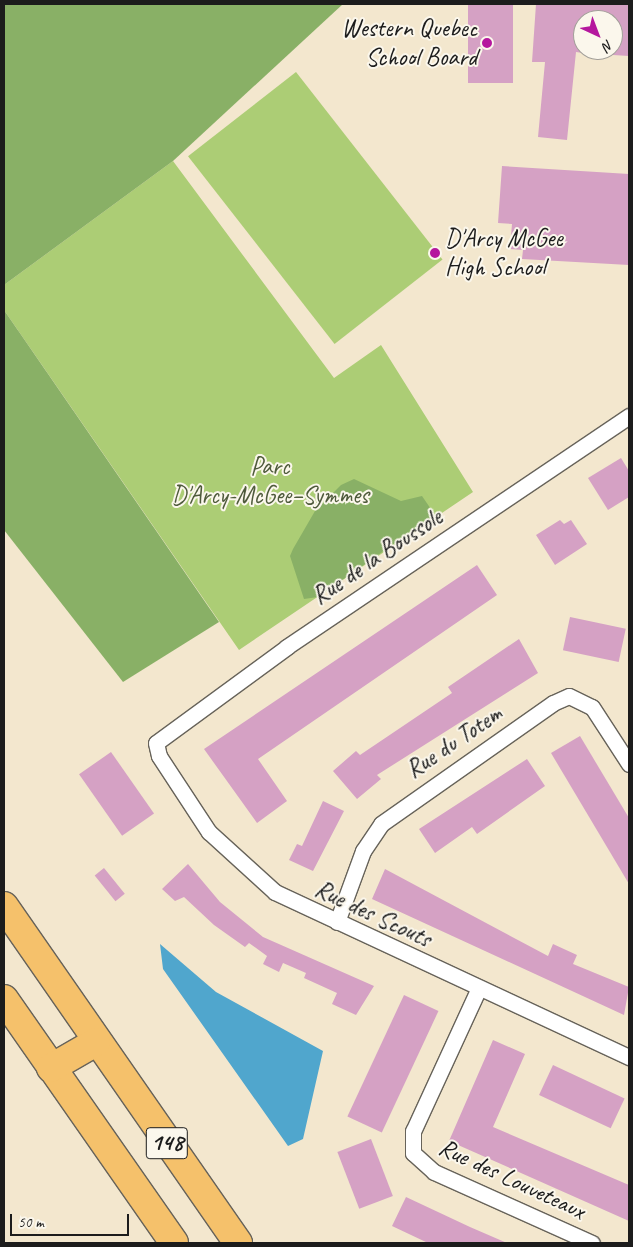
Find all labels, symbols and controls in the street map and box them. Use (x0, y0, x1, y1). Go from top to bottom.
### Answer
north arrow (573, 10, 623, 60)
place label: Western Quebec School Board (342, 14, 477, 73)
text: N (599, 36, 617, 55)
marker: Western Quebec School Board (481, 37, 493, 49)
place label: D'Arcy McGee High School (445, 224, 563, 283)
marker: D'Arcy McGee High School (429, 247, 441, 259)
park label: Parc D'Arcy-McGee–Symmes (171, 452, 369, 511)
street label: Rue de la Boussole (306, 502, 448, 612)
street label: Rue du Totem (400, 699, 508, 785)
street label: Rue des Scouts (310, 874, 436, 954)
road number: 148 (146, 1122, 188, 1164)
street label: Rue des Louveteaux (434, 1132, 590, 1226)
scale bar (12, 1204, 131, 1236)
text: 50 m (18, 1213, 44, 1232)

